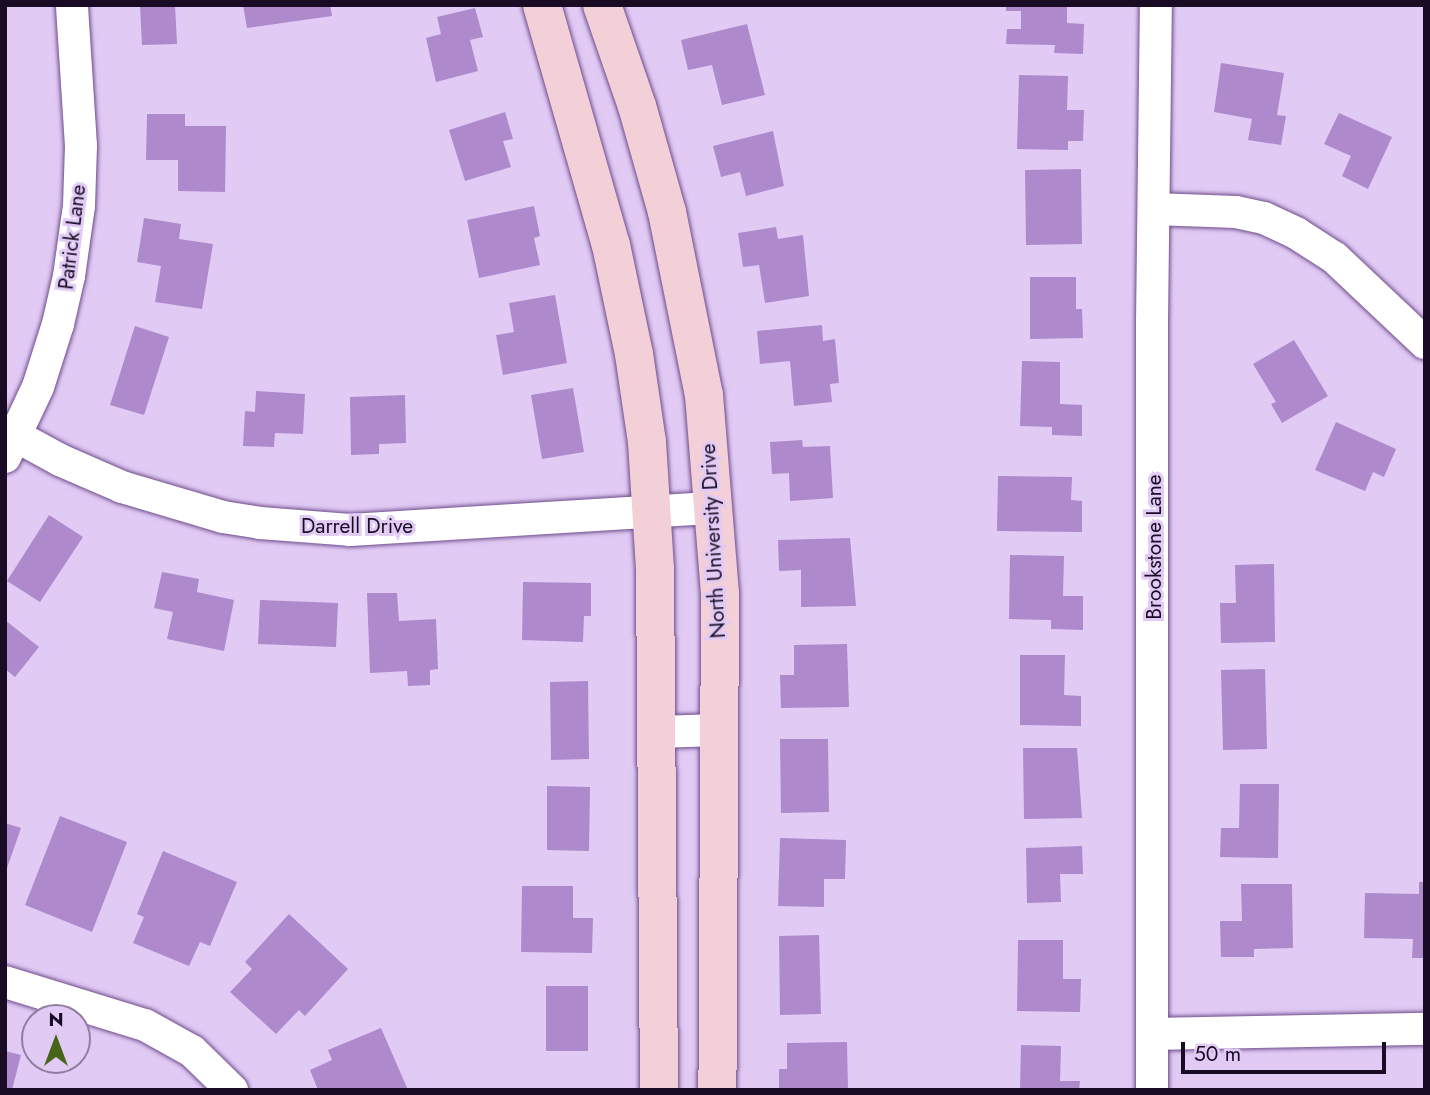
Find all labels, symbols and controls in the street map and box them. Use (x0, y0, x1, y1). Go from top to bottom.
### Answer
street label: Patrick Lane (53, 183, 91, 291)
street label: North University Drive (695, 443, 731, 639)
street label: Brookstone Lane (1141, 474, 1167, 620)
street label: Darrell Drive (301, 513, 413, 539)
north arrow (21, 1004, 91, 1074)
text: N (48, 1006, 64, 1033)
scale bar (1185, 1028, 1390, 1072)
text: 50 m (1194, 1039, 1241, 1069)

